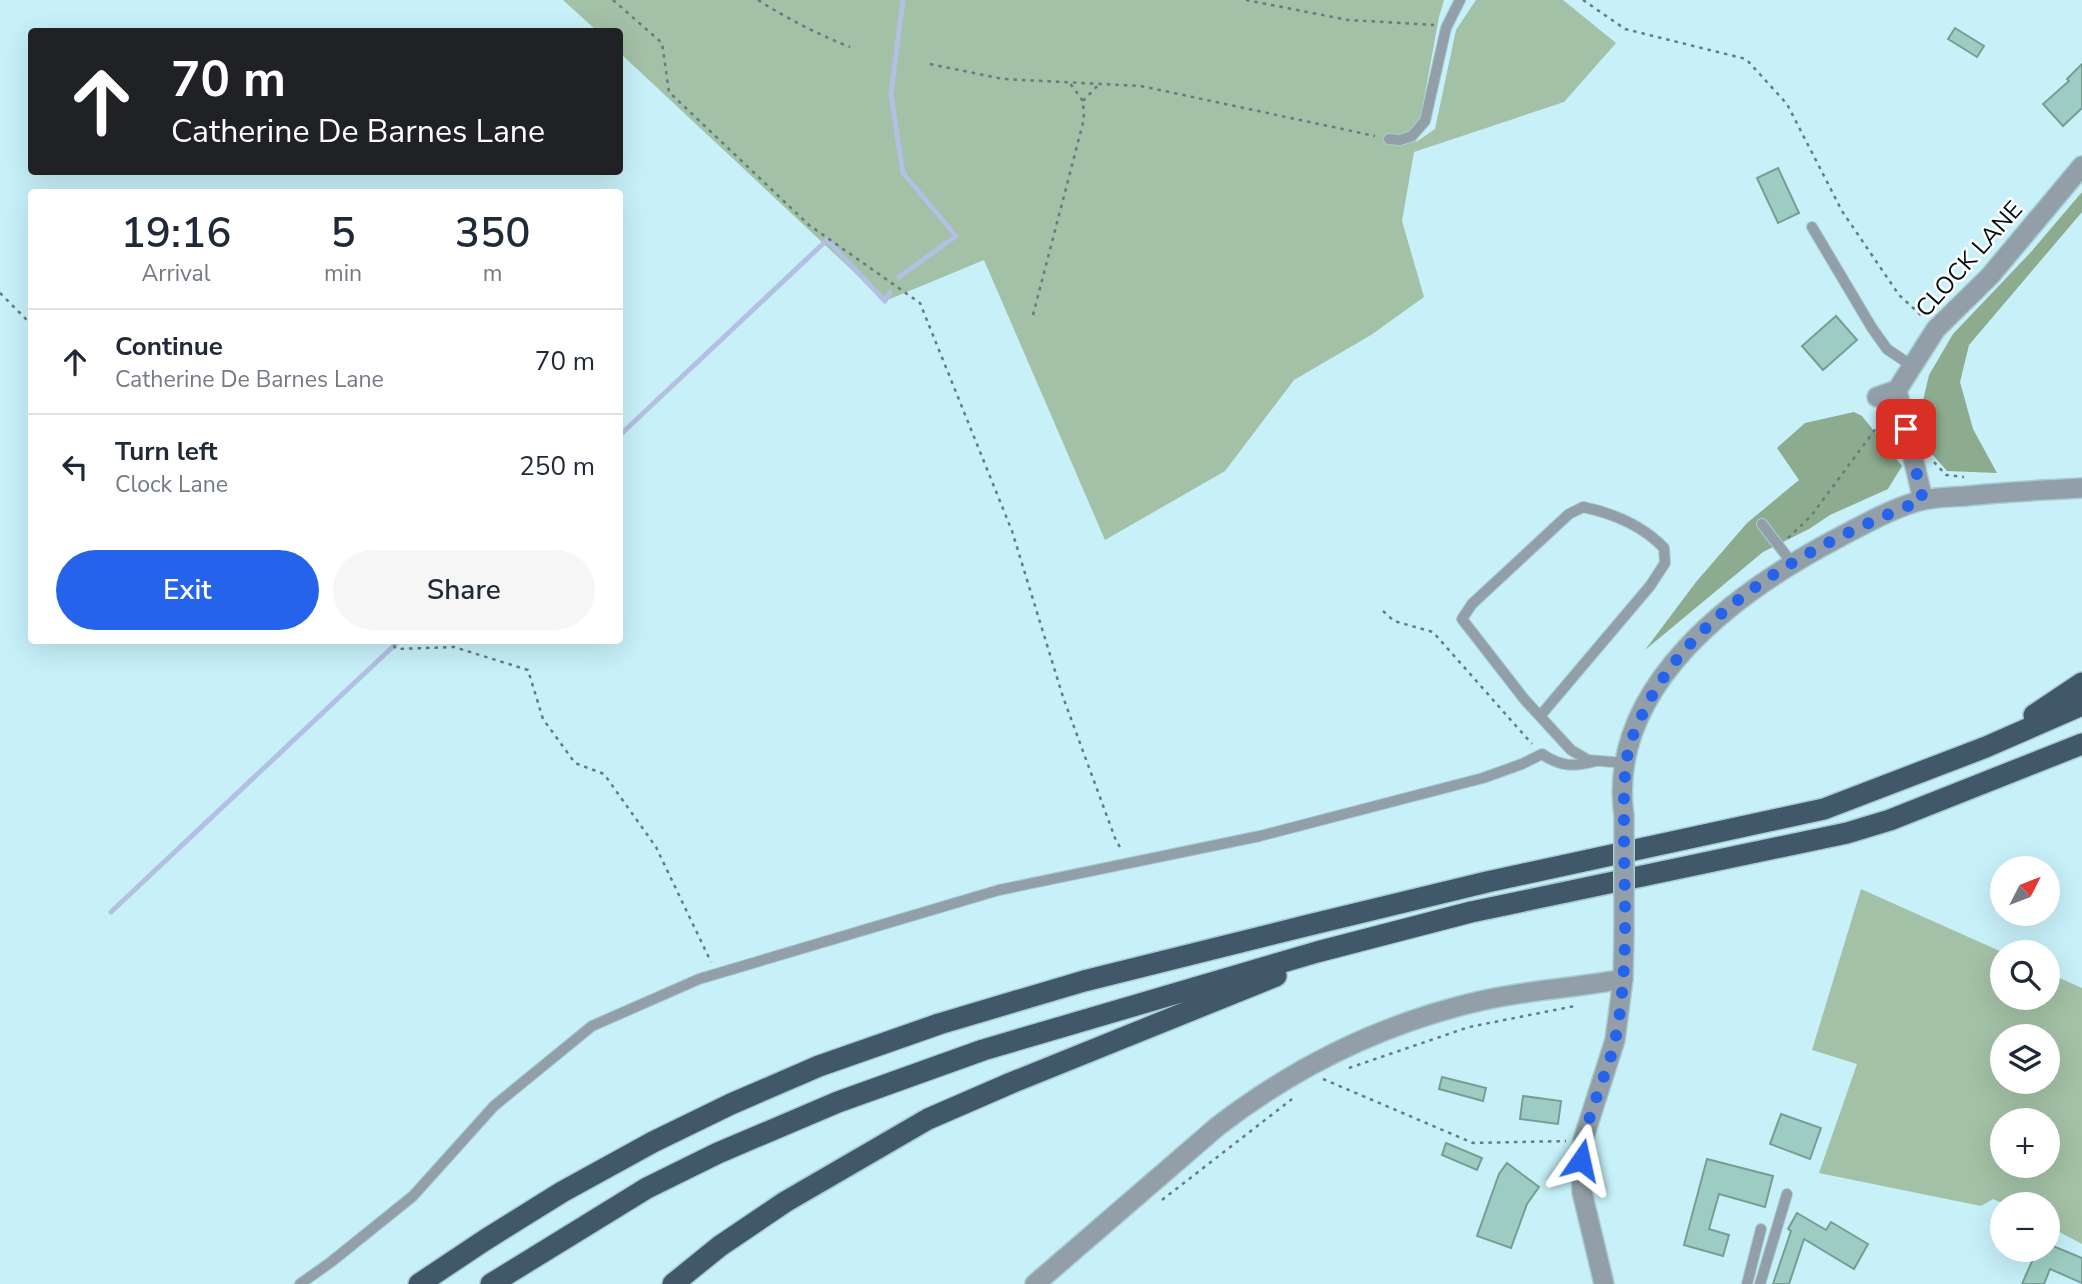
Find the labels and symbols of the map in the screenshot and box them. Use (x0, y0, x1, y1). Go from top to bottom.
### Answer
street label: CLOCK LANE (1908, 194, 2030, 324)
pin (1876, 399, 1936, 459)
north arrow (1990, 856, 2060, 926)
position arrow (1544, 1123, 1618, 1197)

